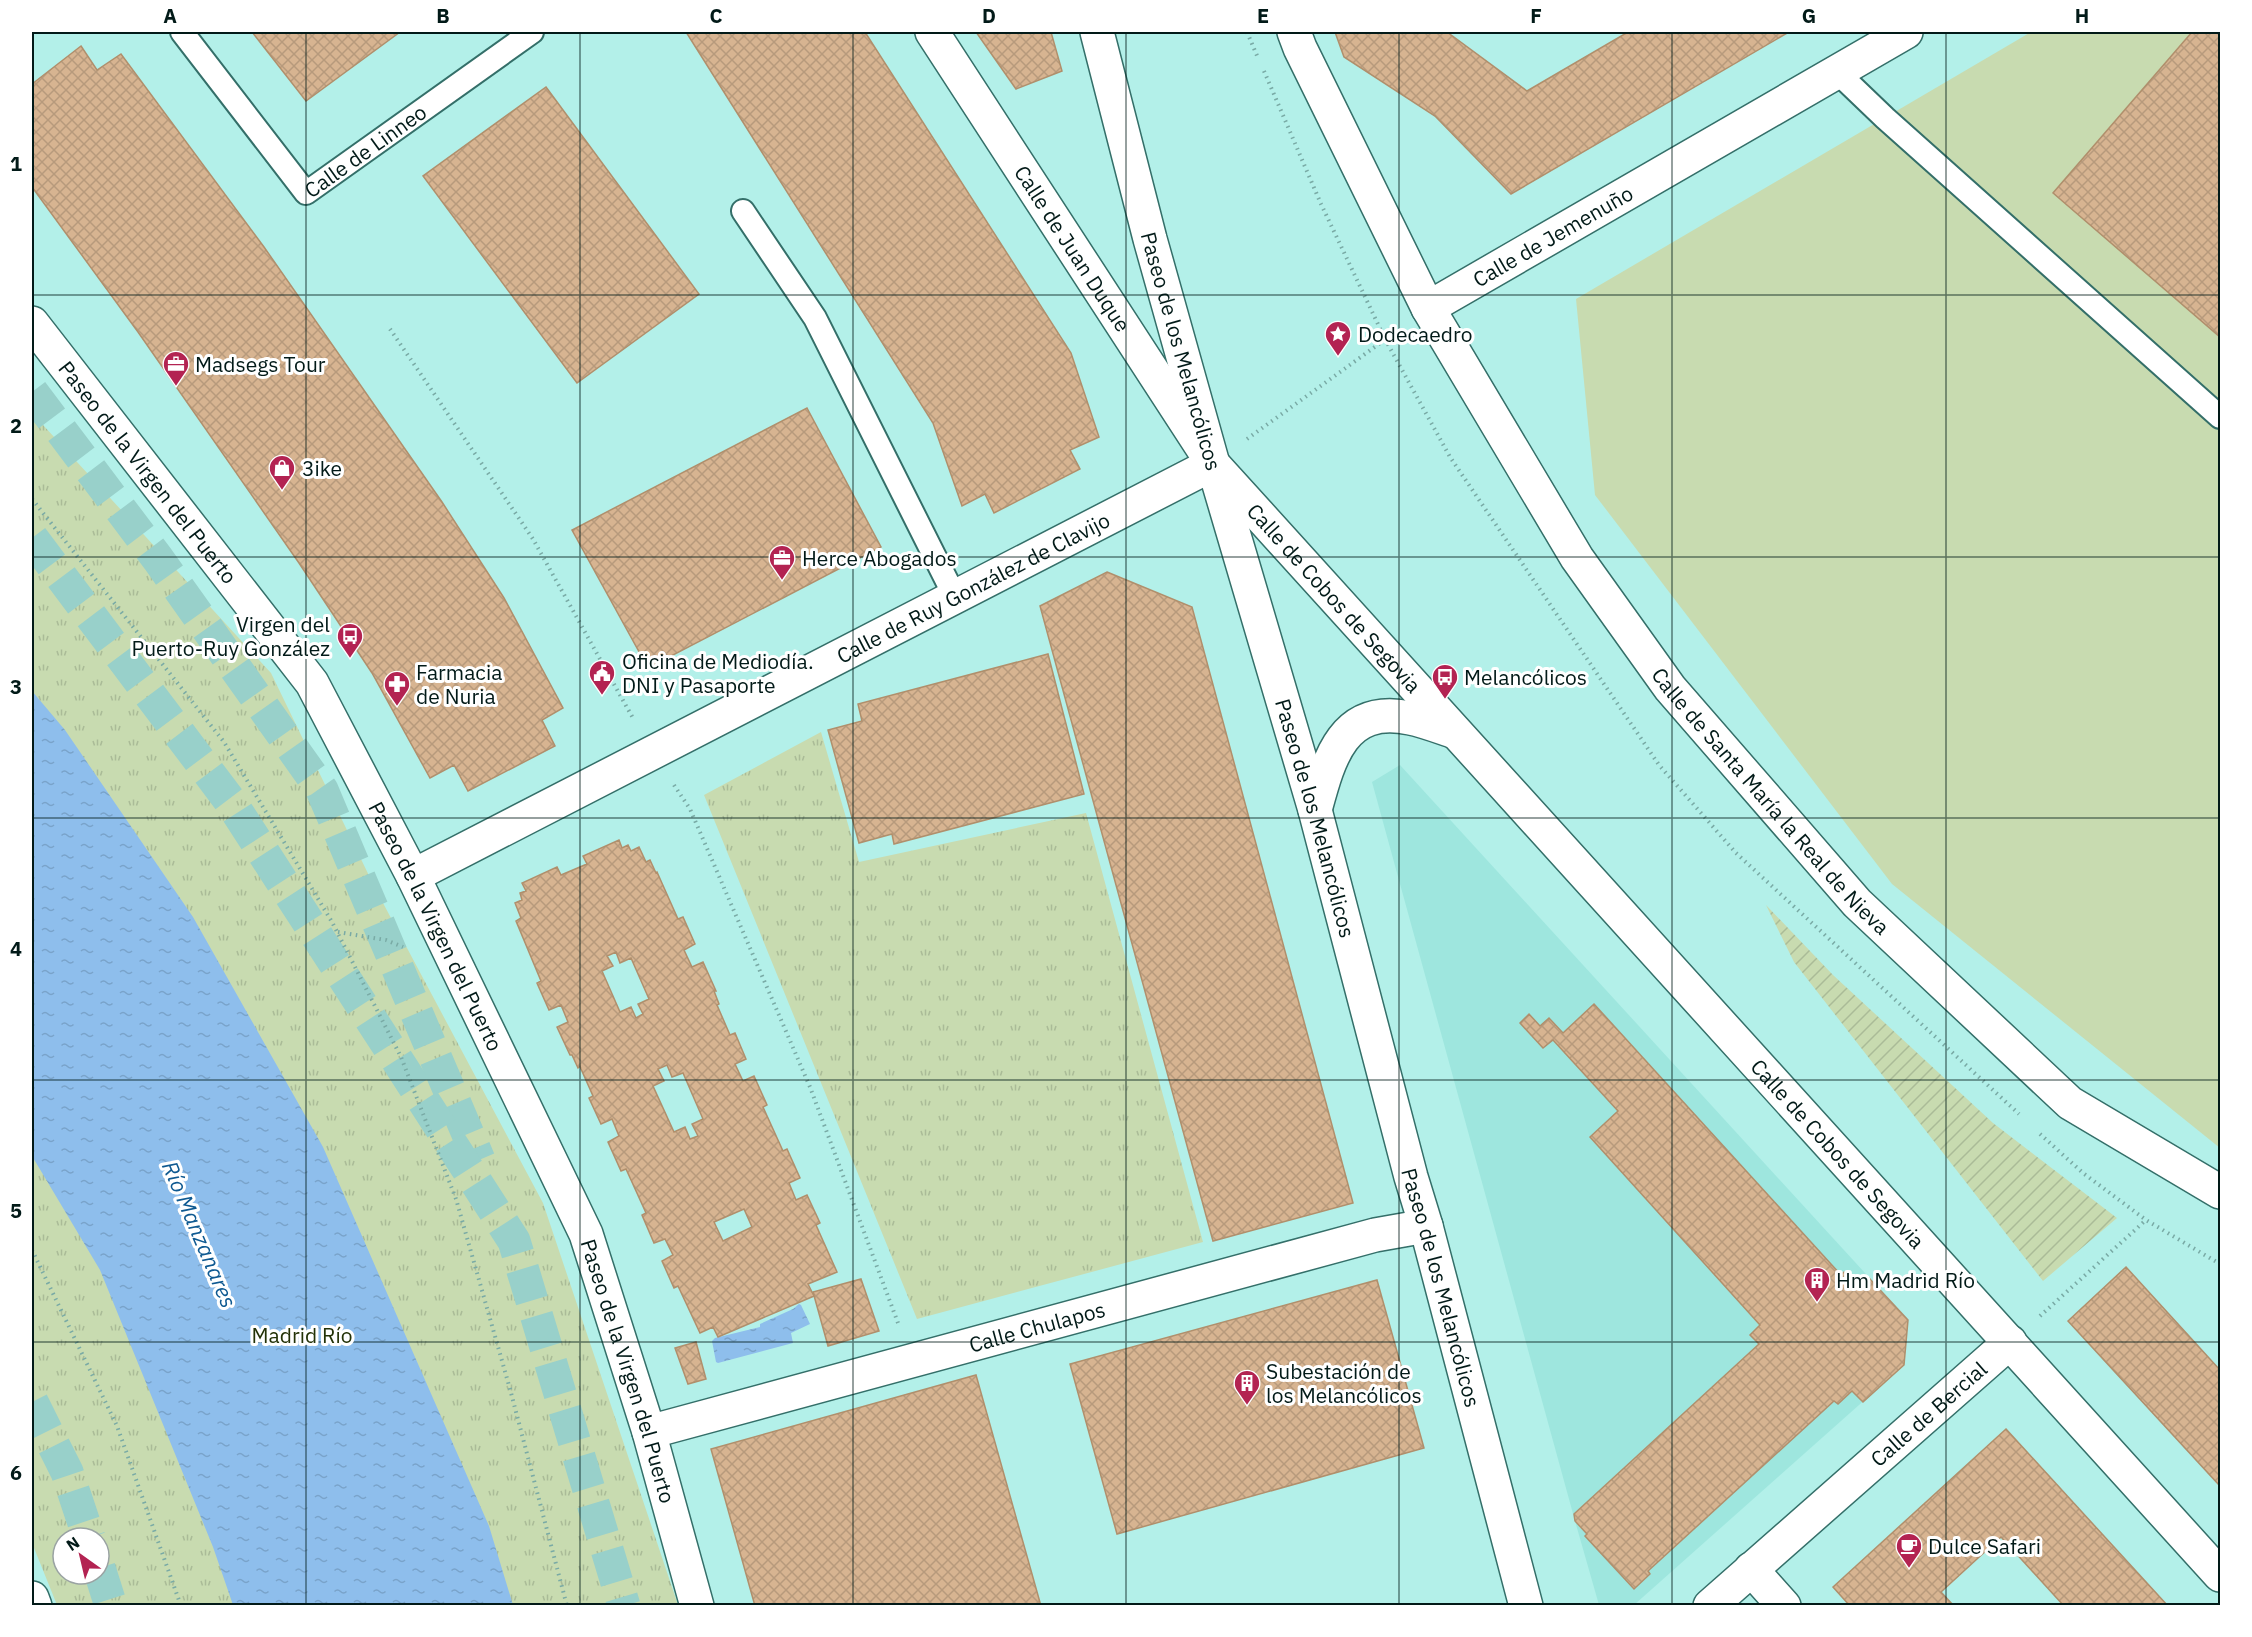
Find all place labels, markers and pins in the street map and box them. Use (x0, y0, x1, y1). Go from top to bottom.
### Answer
place icon: Dodecaedro (1323, 319, 1353, 357)
place label: Dodecaedro (1358, 320, 1472, 348)
office icon: Madsegs Tour (161, 349, 191, 387)
place label: Madsegs Tour (195, 350, 326, 378)
shop icon: 3ike (267, 453, 297, 491)
place label: 3ike (302, 454, 342, 482)
office icon: Herce Abogados (767, 543, 797, 581)
place label: Herce Abogados (802, 544, 957, 572)
place label: Virgen del Puerto-Ruy González (131, 610, 330, 662)
bus stop icon: Virgen del Puerto-Ruy González (335, 621, 365, 659)
place label: Oficina de Mediodía. DNI y Pasaporte (622, 647, 814, 699)
place label: Farmacia de Nuria (416, 658, 502, 710)
public building icon: Oficina de Mediodía. DNI y Pasaporte (587, 658, 617, 696)
bus stop icon: Melancólicos (1430, 662, 1460, 700)
place label: Melancólicos (1464, 663, 1587, 691)
pharmacy icon: Farmacia de Nuria (382, 669, 412, 707)
building icon: Hm Madrid Río (1802, 1265, 1832, 1303)
place label: Hm Madrid Río (1836, 1266, 1975, 1294)
place label: Subestación de los Melancólicos (1266, 1357, 1422, 1409)
building icon: Subestación de los Melancólicos (1232, 1368, 1262, 1406)
cafe icon: Dulce Safari (1894, 1531, 1924, 1569)
place label: Dulce Safari (1928, 1532, 2041, 1560)

